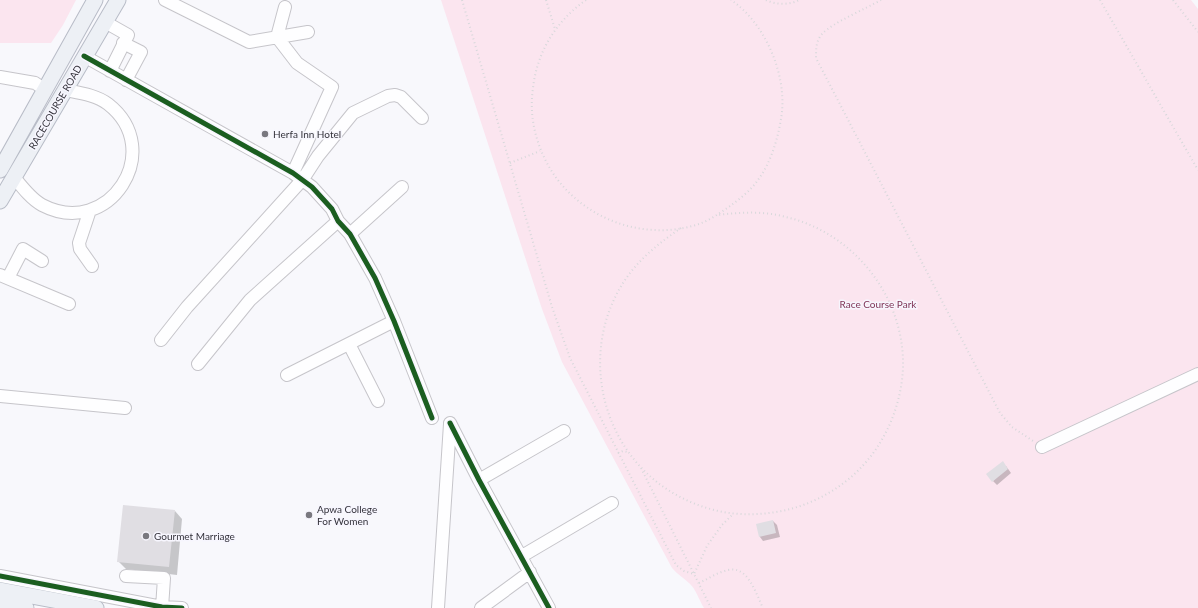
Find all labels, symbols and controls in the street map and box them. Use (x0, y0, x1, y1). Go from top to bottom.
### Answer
street label: RACECOURSE ROAD (26, 62, 84, 151)
place label: Herfa Inn Hotel (273, 128, 341, 140)
marker: Herfa Inn Hotel (260, 129, 270, 139)
park label: Race Course Park (840, 298, 917, 310)
place label: Apwa College For Women (317, 503, 377, 527)
marker: Apwa College For Women (304, 510, 314, 520)
place label: Gourmet Marriage (154, 530, 235, 542)
marker: Gourmet Marriage (141, 531, 151, 541)

